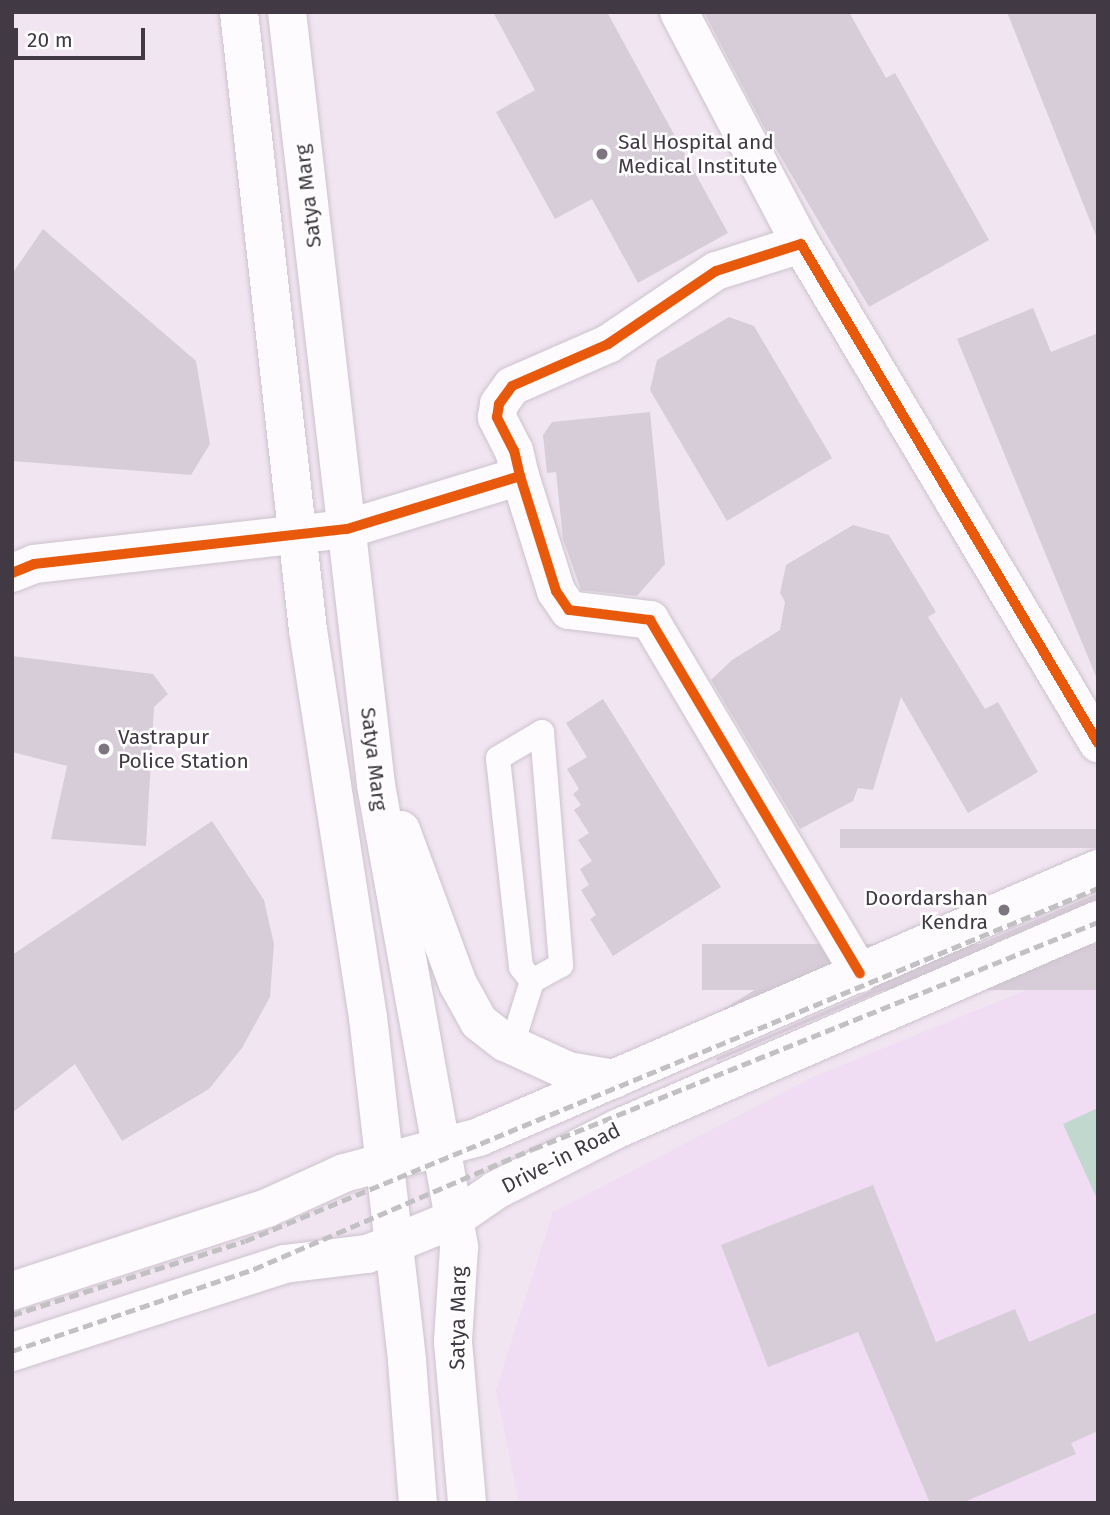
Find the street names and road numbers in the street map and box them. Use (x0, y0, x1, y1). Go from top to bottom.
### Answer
street label: Satya Marg (289, 143, 327, 249)
street label: Satya Marg (355, 706, 393, 812)
street label: Drive-in Road (497, 1117, 625, 1199)
street label: Satya Marg (444, 1266, 472, 1370)

